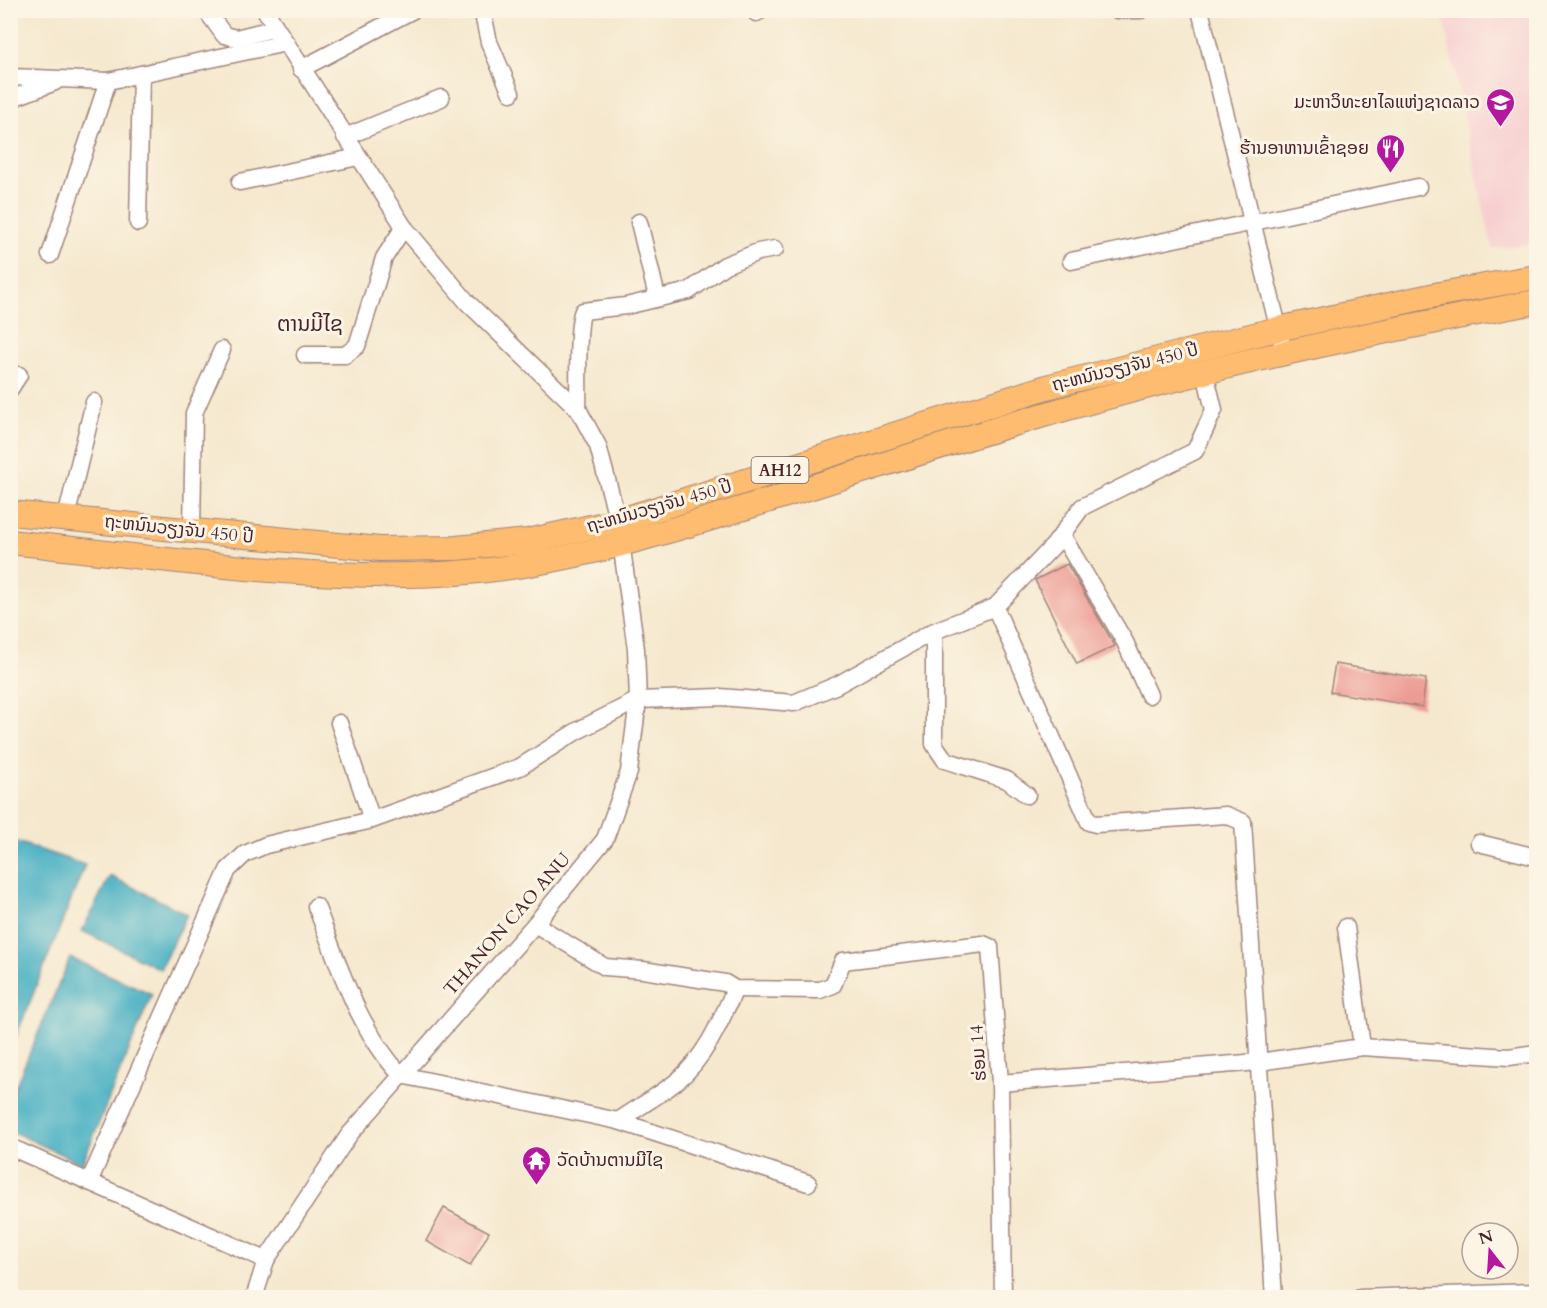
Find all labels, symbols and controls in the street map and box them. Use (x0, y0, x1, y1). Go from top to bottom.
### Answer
school or university icon: ມະຫາວິທະຍາໄລແຫ່ງຊາດລາວ (1485, 86, 1517, 128)
place label: ມະຫາວິທະຍາໄລແຫ່ງຊາດລາວ (1294, 90, 1480, 115)
restaurant icon: ຮ້ານອາຫານເຂົ້າຊອຍ (1374, 132, 1406, 174)
place label: ຮ້ານອາຫານເຂົ້າຊອຍ (1239, 135, 1369, 161)
district label: ຕານມີໄຊ (277, 310, 343, 339)
street label: ຖະຫນົນວຽງຈັນ 450 ປີ (1049, 337, 1201, 398)
road number: AH12 (752, 457, 808, 483)
street label: ຖະຫນົນວຽງຈັນ 450 ປີ (584, 474, 735, 539)
street label: ຖະຫນົນວຽງຈັນ 450 ປີ (103, 509, 255, 550)
street label: THANON CAO ANU (438, 847, 577, 1001)
street label: ຮ່ອມ 14 (964, 1024, 993, 1082)
temple icon: ວັດບ້ານຕານມີໄຊ (520, 1144, 552, 1186)
place label: ວັດບ້ານຕານມີໄຊ (557, 1148, 663, 1173)
north arrow (1460, 1221, 1520, 1281)
text: N (1476, 1225, 1496, 1250)

